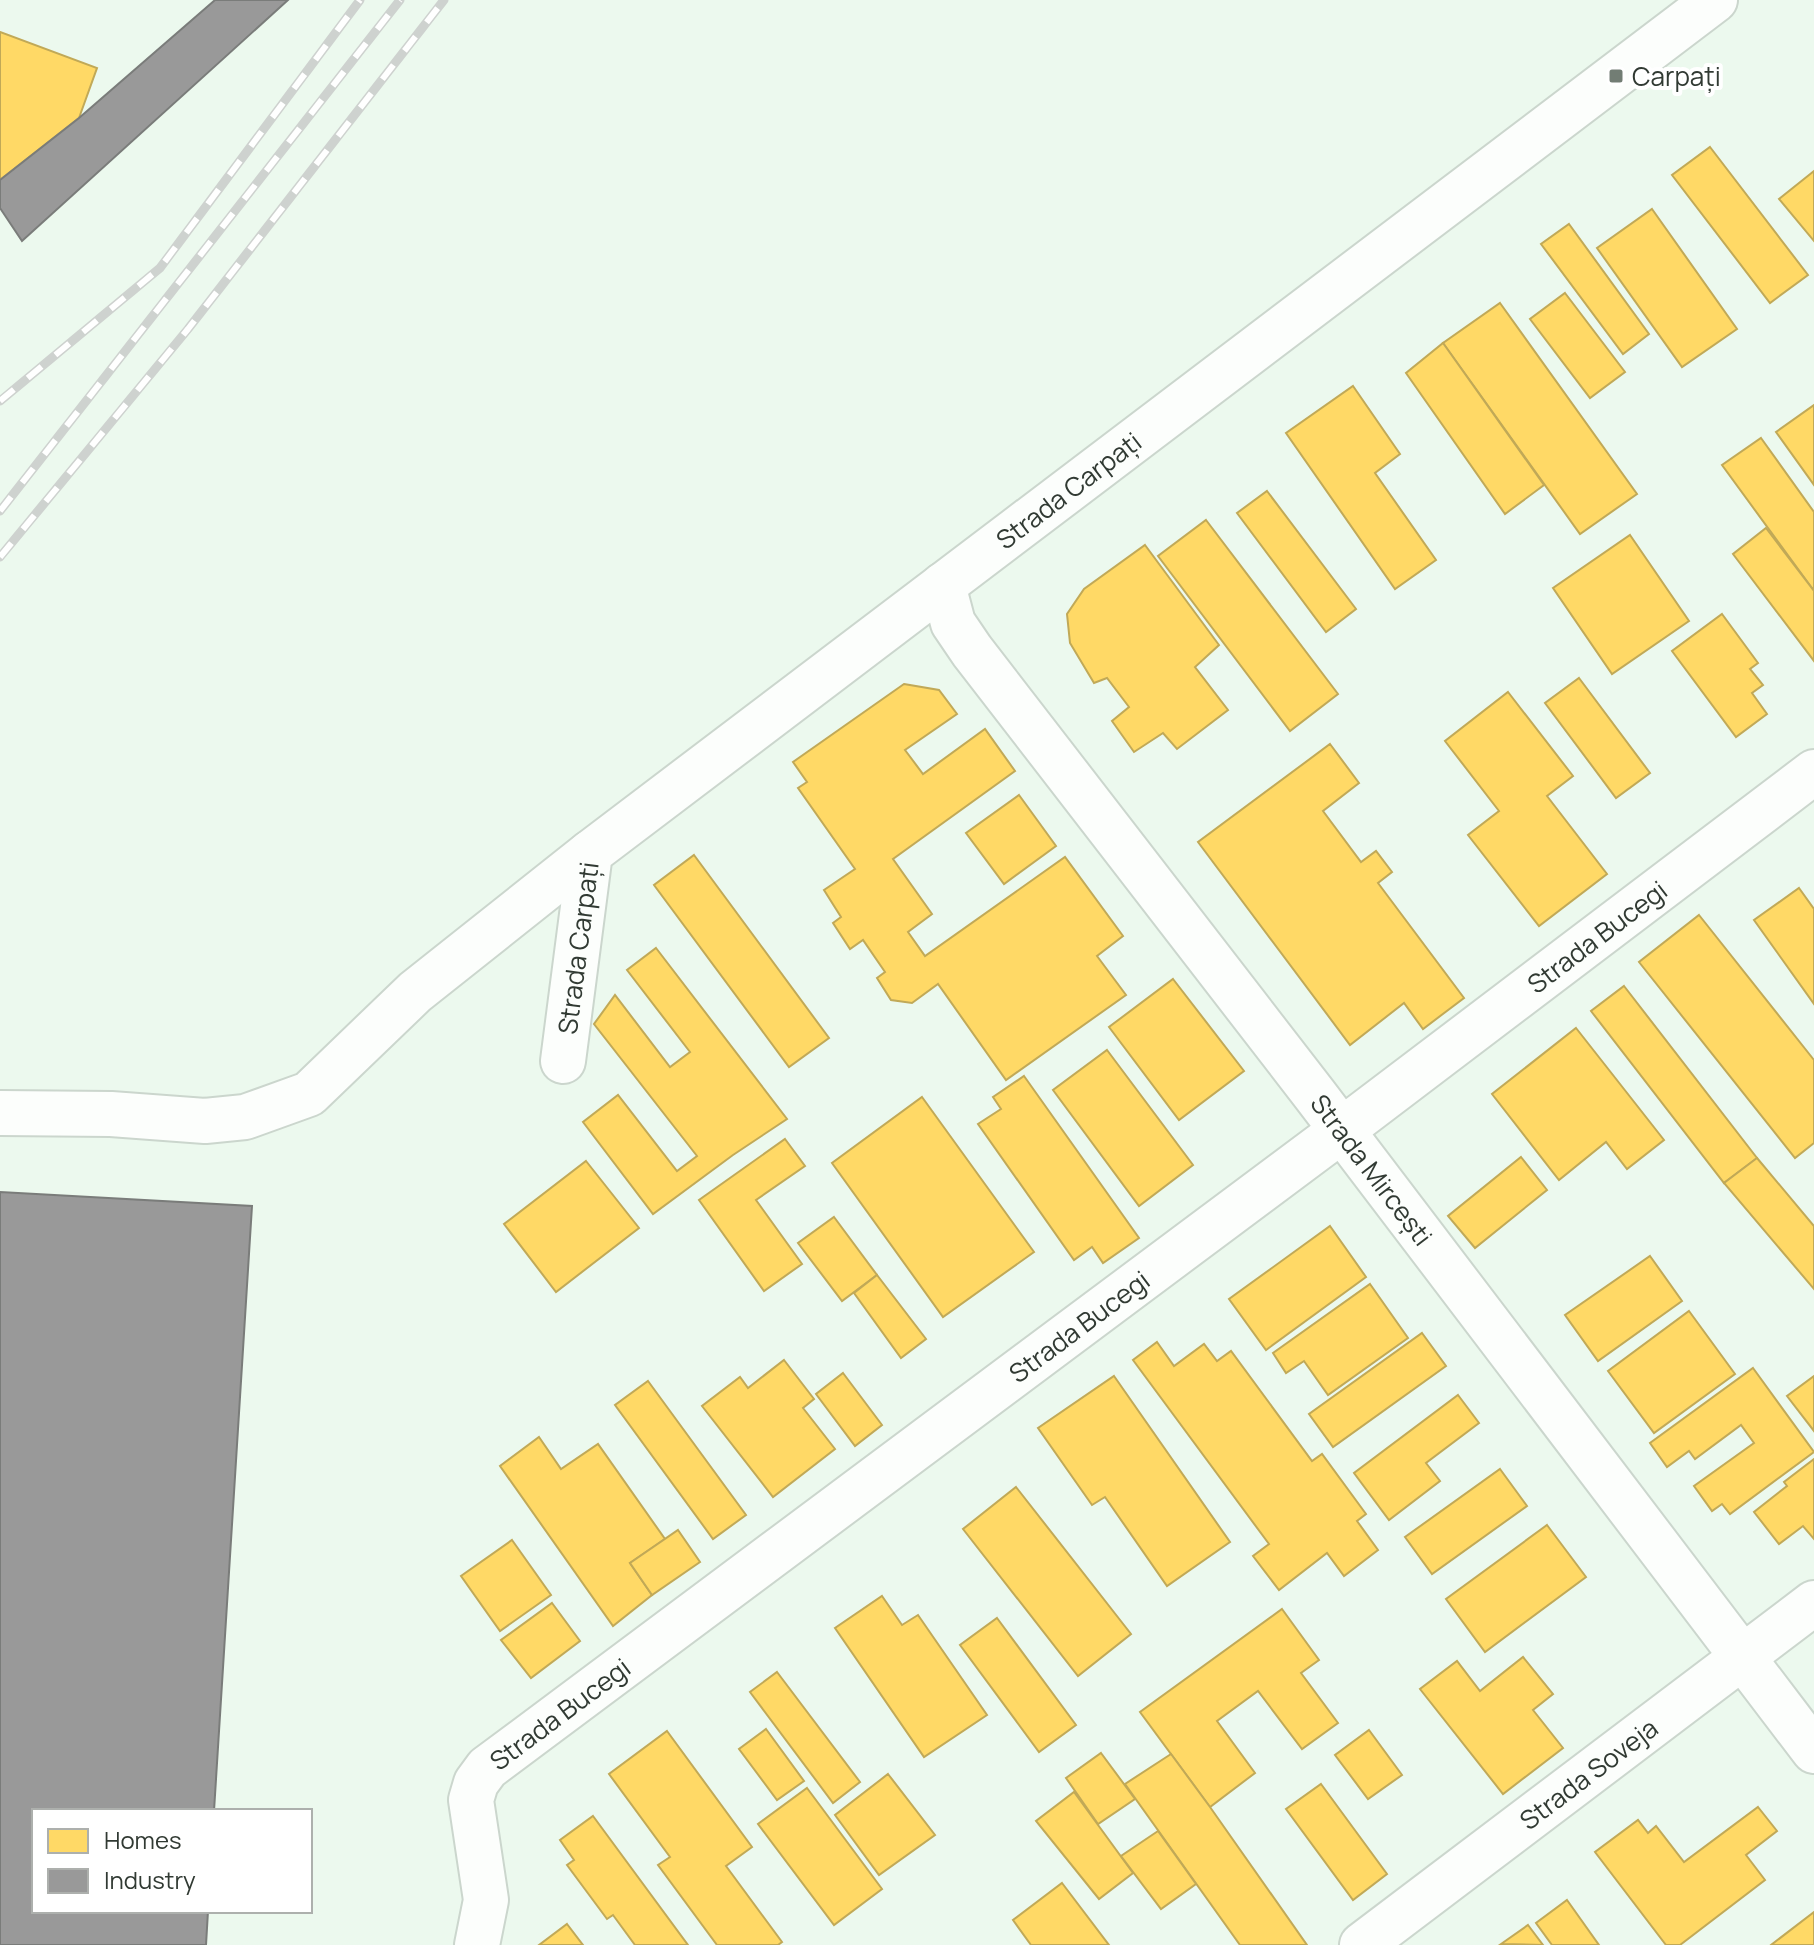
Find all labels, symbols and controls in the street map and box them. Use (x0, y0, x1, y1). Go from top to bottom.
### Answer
place label: Carpați (1632, 58, 1721, 94)
marker: Carpați (1607, 67, 1625, 85)
street label: Strada Carpați (988, 424, 1148, 557)
street label: Strada Carpați (549, 860, 607, 1036)
street label: Strada Bucegi (1519, 872, 1674, 1001)
street label: Strada Mircești (1303, 1087, 1441, 1253)
street label: Strada Bucegi (1001, 1262, 1157, 1391)
street label: Strada Bucegi (482, 1649, 637, 1778)
street label: Strada Soveja (1512, 1710, 1665, 1838)
legend (32, 1809, 312, 1913)
text: Homes (104, 1823, 182, 1856)
text: Industry (104, 1863, 196, 1896)

